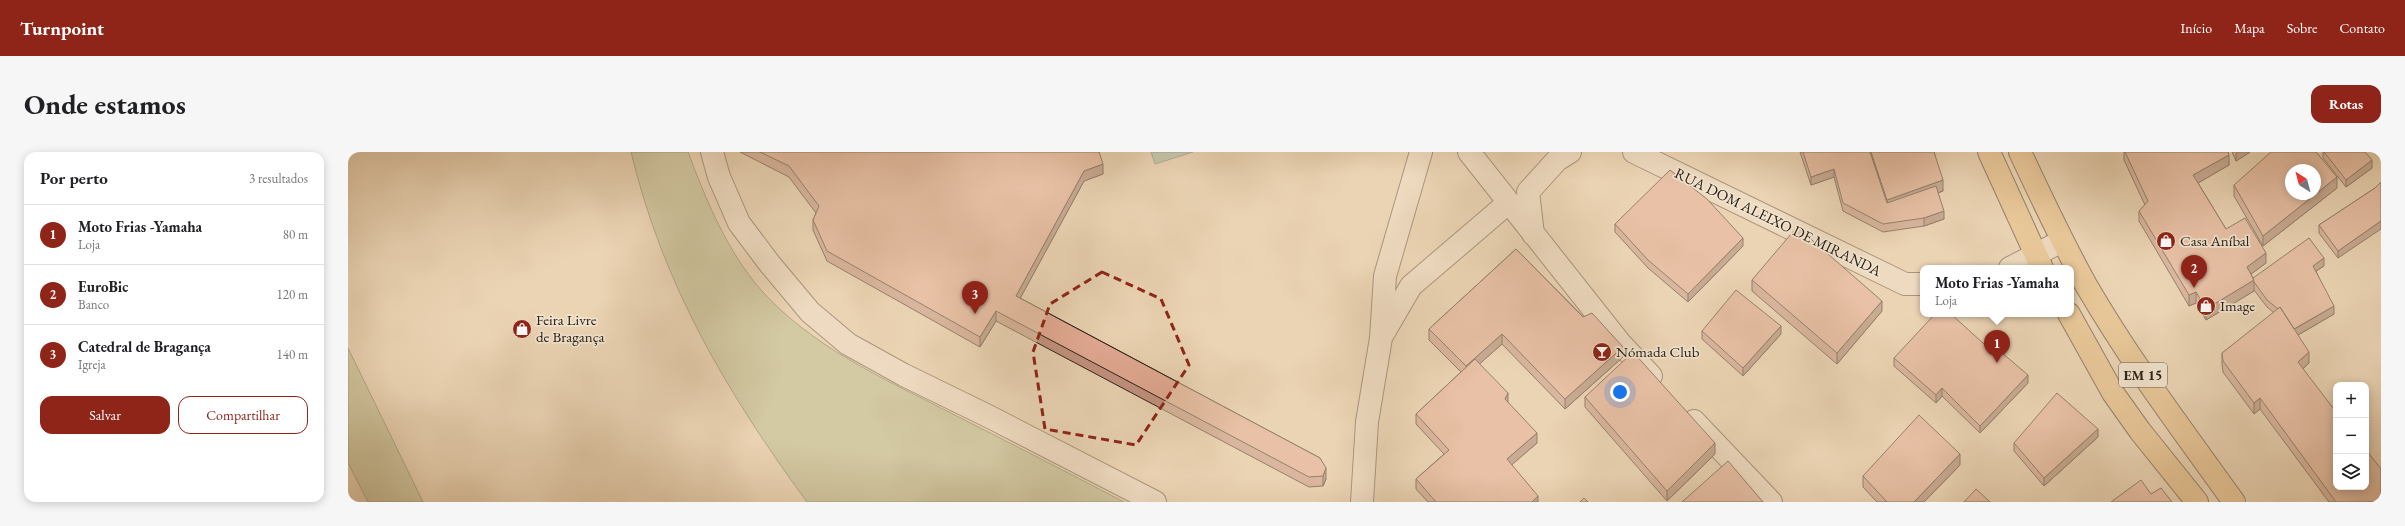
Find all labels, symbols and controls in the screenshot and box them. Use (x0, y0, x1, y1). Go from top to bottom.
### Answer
text: Turnpoint (20, 16, 104, 41)
text: Início (2180, 19, 2212, 37)
text: Mapa (2234, 19, 2265, 37)
text: Sobre (2287, 19, 2317, 37)
text: Contato (2339, 19, 2385, 37)
button: Rotas (2311, 85, 2381, 123)
text: Onde estamos (24, 86, 186, 122)
street label: RUA DOM ALEIXO DE MIRANDA (1672, 163, 1885, 280)
north arrow (2285, 164, 2321, 200)
text: Por perto (40, 167, 108, 189)
text: 3 resultados (249, 170, 308, 187)
text: Moto Frias -Yamaha (78, 217, 202, 236)
text: 1 (50, 226, 56, 243)
text: 80 m (283, 226, 308, 243)
shop icon: Casa Aníbal (2155, 230, 2177, 252)
place label: Casa Aníbal (2180, 231, 2250, 250)
text: Loja (78, 236, 100, 253)
pin: 2 (2181, 255, 2207, 288)
popup (1920, 265, 2074, 317)
text: Moto Frias -Yamaha (1935, 273, 2059, 292)
text: EuroBic (78, 277, 128, 296)
pin: 3 (962, 281, 988, 314)
text: 2 (50, 286, 56, 303)
text: 120 m (277, 286, 308, 303)
text: Loja (1935, 292, 1957, 309)
shop icon: Image (2195, 295, 2217, 317)
text: Banco (78, 296, 109, 313)
place label: Image (2220, 296, 2255, 315)
place label: Feira Livre de Bragança (536, 310, 605, 346)
shop icon: Feira Livre de Bragança (511, 318, 533, 340)
pin: 1 (1984, 330, 2010, 363)
text: Catedral de Bragança (78, 337, 211, 356)
bar icon: Nómada Club (1591, 341, 1613, 363)
place label: Nómada Club (1616, 342, 1700, 361)
text: 3 (50, 346, 56, 363)
text: 140 m (277, 346, 308, 363)
text: Igreja (78, 356, 106, 373)
road number: EM 15 (2119, 363, 2167, 387)
your location (1610, 382, 1630, 402)
map controls (2333, 382, 2369, 490)
button: + (2333, 382, 2369, 418)
button: Salvar (40, 396, 170, 434)
button: Compartilhar (178, 396, 308, 434)
button: − (2333, 418, 2369, 454)
button: layers (2333, 454, 2369, 490)

